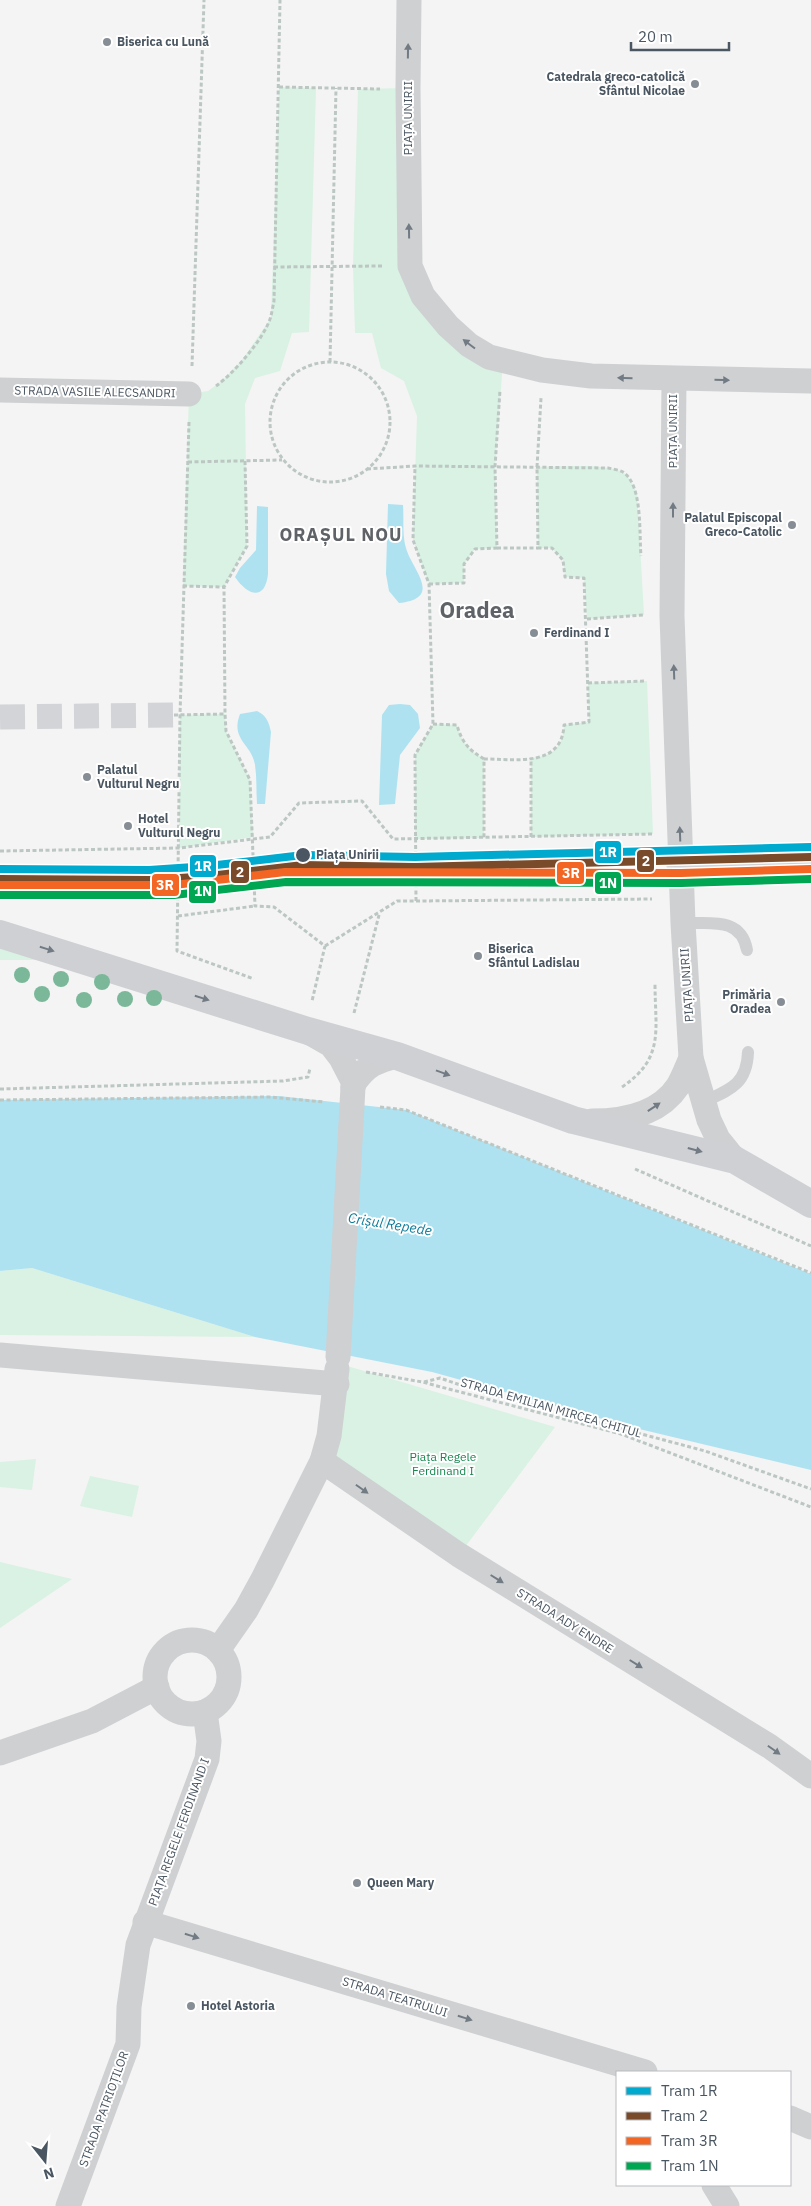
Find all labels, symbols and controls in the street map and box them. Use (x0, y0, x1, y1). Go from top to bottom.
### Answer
scale bar (631, 20, 728, 52)
text: 20 m (638, 27, 673, 46)
place label: Biserica cu Lună (117, 34, 209, 49)
marker: Biserica cu Lună (101, 36, 113, 48)
one-way arrow (405, 43, 413, 59)
place label: Catedrala greco-catolică Sfântul Nicolae (547, 69, 685, 98)
marker: Catedrala greco-catolică Sfântul Nicolae (689, 78, 701, 90)
street label: PIAȚA UNIRII (400, 81, 415, 155)
one-way arrow (405, 223, 413, 239)
one-way arrow (462, 339, 476, 349)
one-way arrow (617, 373, 633, 381)
one-way arrow (715, 376, 731, 384)
street label: STRADA VASILE ALECSANDRI (14, 383, 176, 400)
street label: PIAȚA UNIRII (665, 394, 680, 468)
one-way arrow (669, 501, 677, 517)
place label: Palatul Episcopal Greco-Catolic (684, 510, 782, 539)
marker: Palatul Episcopal Greco-Catolic (786, 519, 798, 531)
district label: ORAȘUL NOU (279, 523, 403, 546)
district label: Oradea (439, 595, 515, 624)
place label: Ferdinand I (544, 625, 609, 640)
marker: Ferdinand I (528, 627, 540, 639)
one-way arrow (670, 664, 678, 680)
place label: Palatul Vulturul Negru (97, 762, 180, 791)
marker: Palatul Vulturul Negru (81, 771, 93, 783)
place label: Hotel Vulturul Negru (138, 811, 221, 840)
marker: Hotel Vulturul Negru (122, 820, 134, 832)
one-way arrow (676, 826, 684, 842)
line badge: 1R (594, 840, 622, 864)
text: 1R (599, 843, 617, 861)
marker: Piața Unirii (294, 846, 312, 864)
place label: Piața Unirii (316, 847, 379, 863)
line badge: 2 (636, 849, 655, 873)
text: 2 (642, 852, 650, 870)
line badge: 1R (189, 854, 217, 878)
text: 1R (194, 857, 212, 875)
line badge: 2 (230, 860, 250, 884)
line badge: 3R (556, 861, 585, 885)
text: 2 (236, 863, 244, 881)
text: 3R (562, 864, 580, 882)
line badge: 1N (594, 871, 622, 895)
line badge: 3R (151, 873, 180, 897)
text: 1N (599, 874, 617, 892)
text: 3R (156, 876, 174, 894)
line badge: 1N (188, 880, 217, 904)
text: 1N (194, 882, 212, 900)
place label: Biserica Sfântul Ladislau (488, 941, 580, 970)
one-way arrow (39, 946, 54, 953)
street label: PIAȚA UNIRII (676, 947, 697, 1023)
marker: Biserica Sfântul Ladislau (472, 950, 484, 962)
place label: Primăria Oradea (722, 987, 771, 1016)
one-way arrow (194, 994, 209, 1002)
marker: Primăria Oradea (775, 996, 787, 1008)
one-way arrow (436, 1069, 451, 1077)
one-way arrow (647, 1102, 661, 1112)
one-way arrow (687, 1146, 702, 1154)
water label: Crișul Repede (347, 1208, 433, 1240)
street label: STRADA EMILIAN MIRCEA CHITUL (459, 1374, 643, 1441)
park label: Piața Regele Ferdinand I (410, 1449, 477, 1478)
one-way arrow (355, 1484, 369, 1494)
one-way arrow (491, 1575, 504, 1584)
street label: STRADA ADY ENDRE (514, 1585, 616, 1656)
one-way arrow (629, 1660, 642, 1669)
one-way arrow (767, 1745, 781, 1755)
street label: PIAȚA REGELE FERDINAND I (145, 1756, 212, 1908)
place label: Queen Mary (367, 1875, 435, 1890)
marker: Queen Mary (351, 1877, 363, 1889)
one-way arrow (185, 1932, 200, 1940)
street label: STRADA TEATRULUI (341, 1973, 450, 2020)
place label: Hotel Astoria (201, 1998, 275, 2013)
marker: Hotel Astoria (185, 2000, 197, 2012)
one-way arrow (458, 2015, 473, 2023)
street label: STRADA PATRIOȚILOR (76, 2049, 132, 2169)
legend (616, 2071, 791, 2186)
text: Tram 1R (661, 2081, 718, 2100)
text: Tram 2 (661, 2106, 708, 2125)
text: Tram 3R (661, 2131, 718, 2150)
north arrow (20, 2136, 70, 2186)
text: Tram 1N (661, 2156, 719, 2175)
text: N (41, 2163, 56, 2184)

